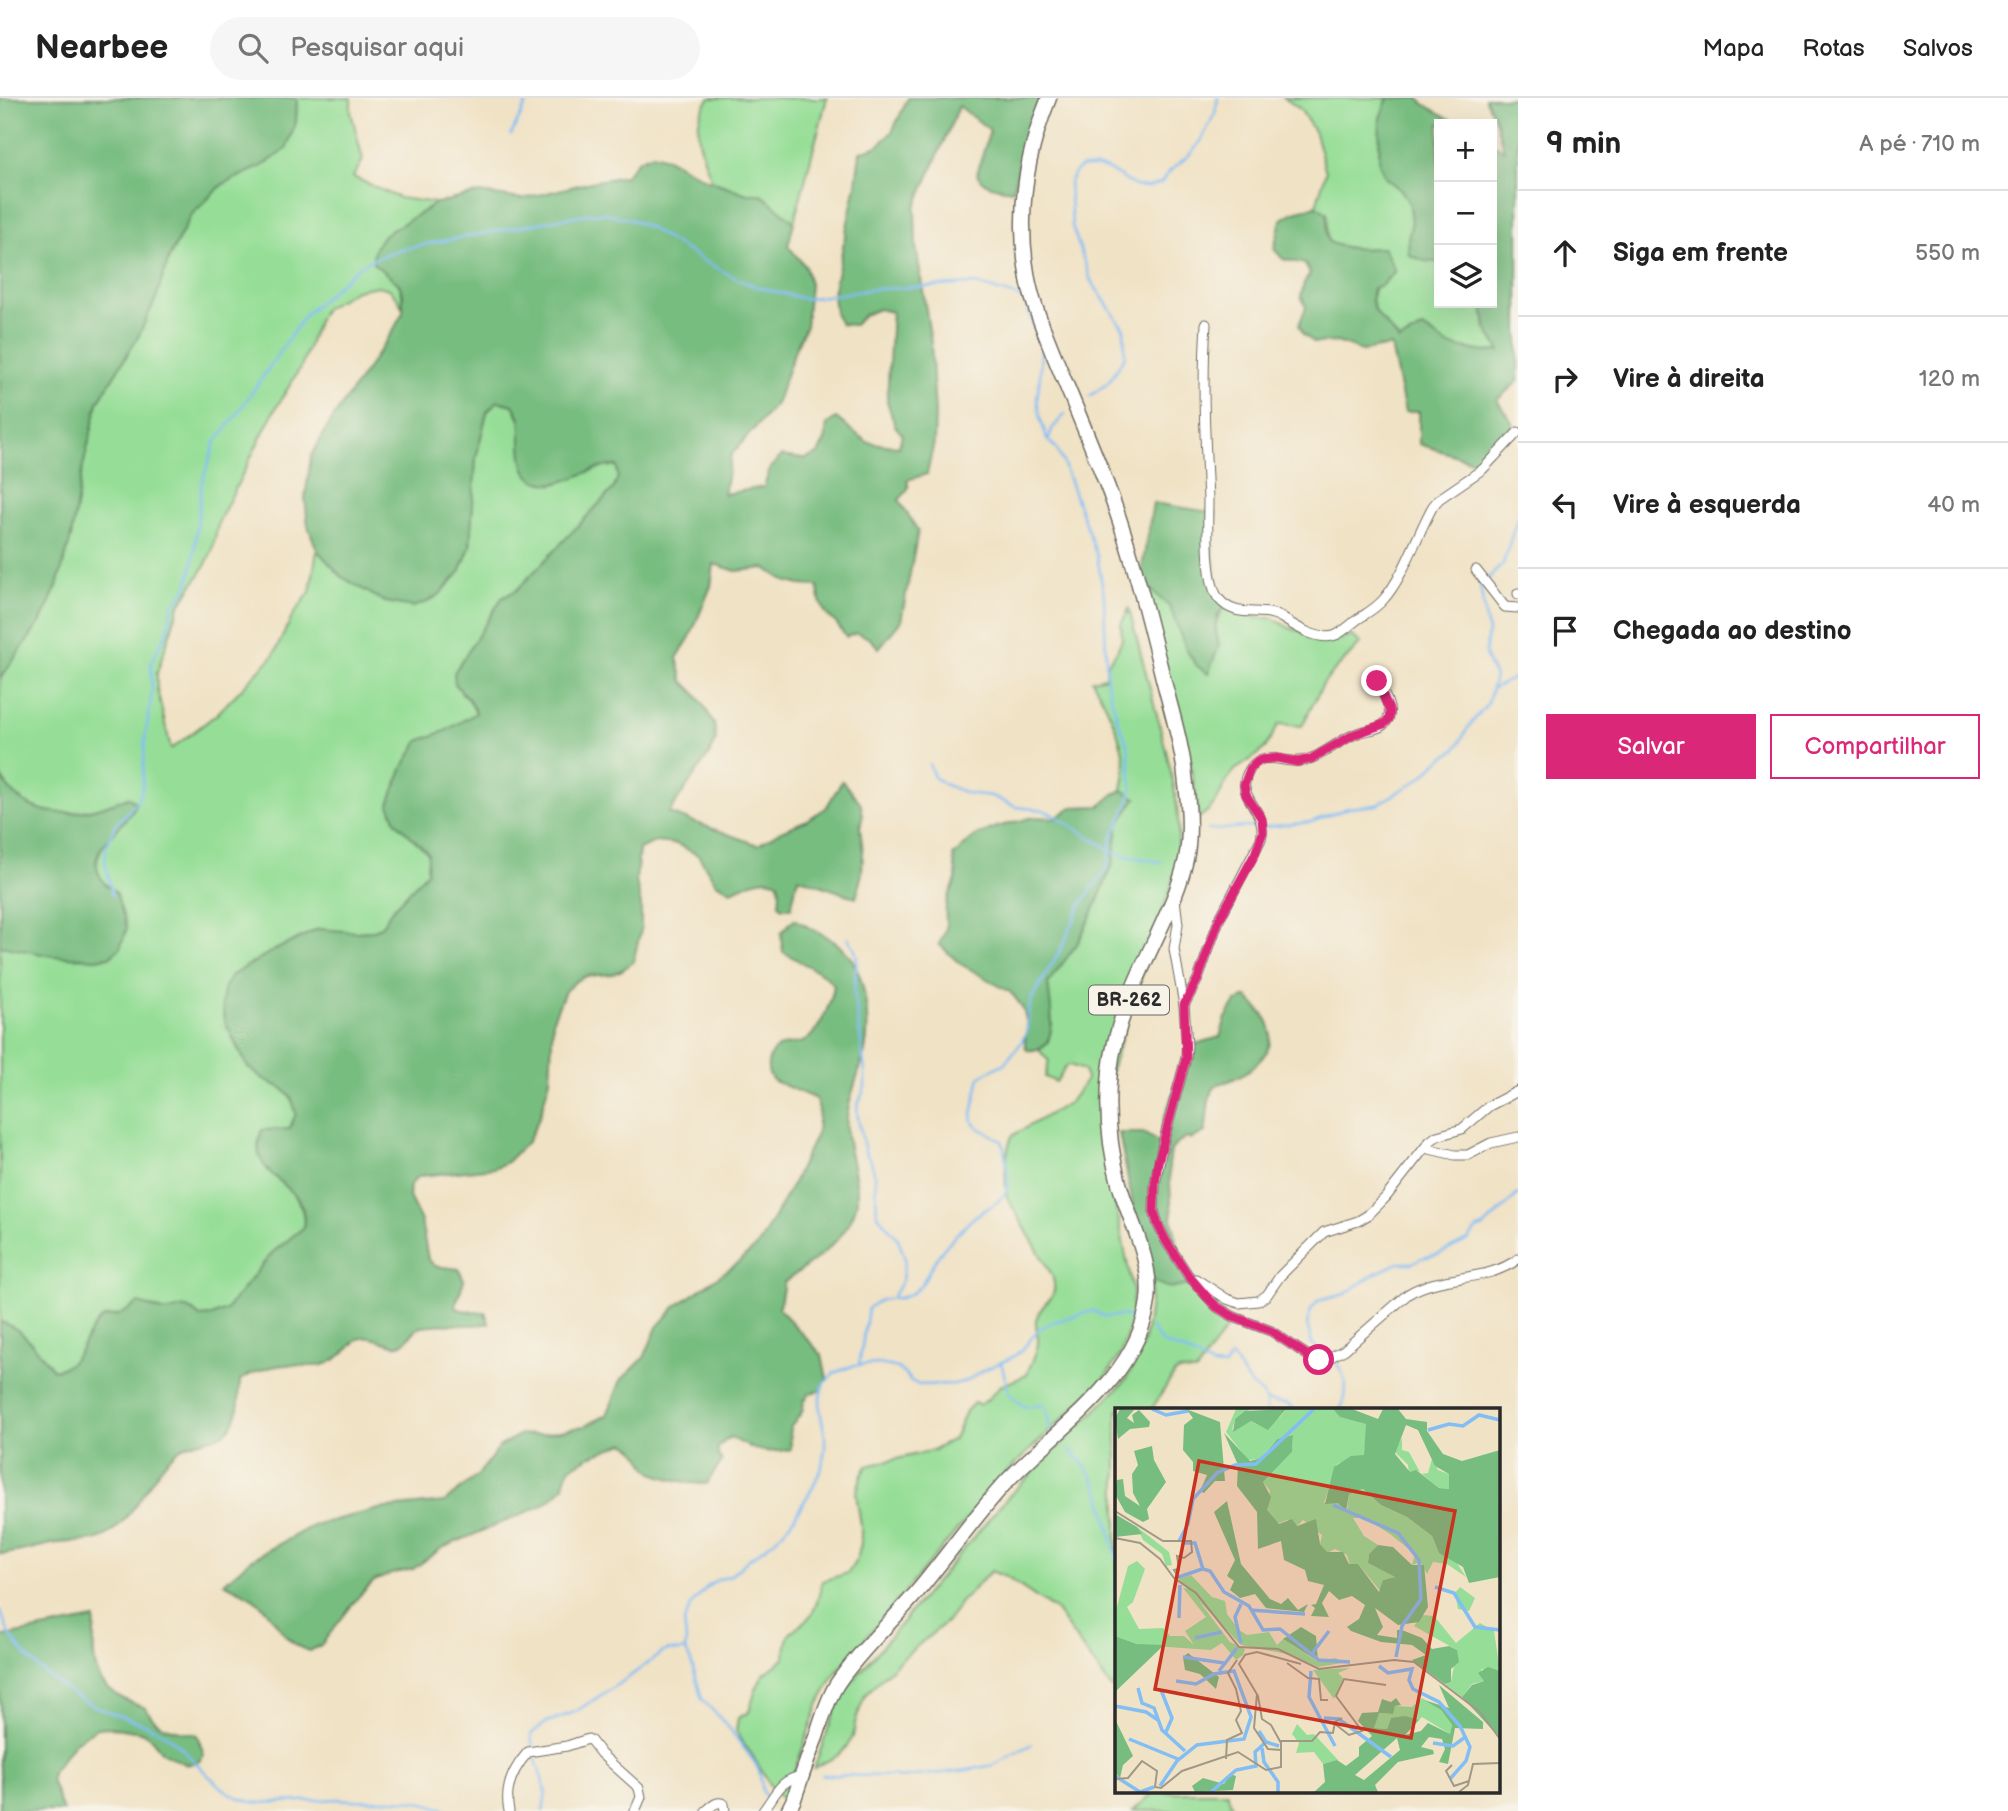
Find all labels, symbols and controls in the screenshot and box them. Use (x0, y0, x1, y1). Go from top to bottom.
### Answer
search box (210, 17, 700, 80)
text: Nearbee (35, 28, 168, 68)
icon: search (234, 29, 272, 67)
text: Pesquisar aqui (290, 33, 464, 64)
text: Mapa (1702, 34, 1764, 63)
text: Rotas (1802, 34, 1865, 63)
text: Salvos (1903, 34, 1973, 63)
map controls (1434, 119, 1497, 308)
button: + (1434, 119, 1497, 182)
text: 9 min (1546, 126, 1621, 162)
text: A pé · 710 m (1859, 130, 1980, 158)
button: − (1434, 182, 1497, 245)
icon: ahead (1546, 234, 1584, 272)
text: Siga em frente (1613, 238, 1788, 269)
text: 550 m (1915, 239, 1980, 267)
button: layers (1434, 245, 1497, 308)
icon: right (1546, 360, 1584, 398)
text: Vire à direita (1613, 364, 1765, 395)
text: 120 m (1919, 365, 1980, 393)
icon: left (1546, 486, 1584, 524)
text: Vire à esquerda (1613, 490, 1801, 521)
text: 40 m (1927, 491, 1980, 519)
icon: arrive (1546, 612, 1584, 650)
text: Chegada ao destino (1613, 616, 1851, 647)
route end (1361, 665, 1392, 696)
button: Salvar (1546, 714, 1756, 779)
button: Compartilhar (1770, 714, 1980, 779)
road number: BR-262 (1089, 986, 1169, 1015)
route start (1303, 1344, 1334, 1375)
inset map (1115, 1408, 1500, 1794)

